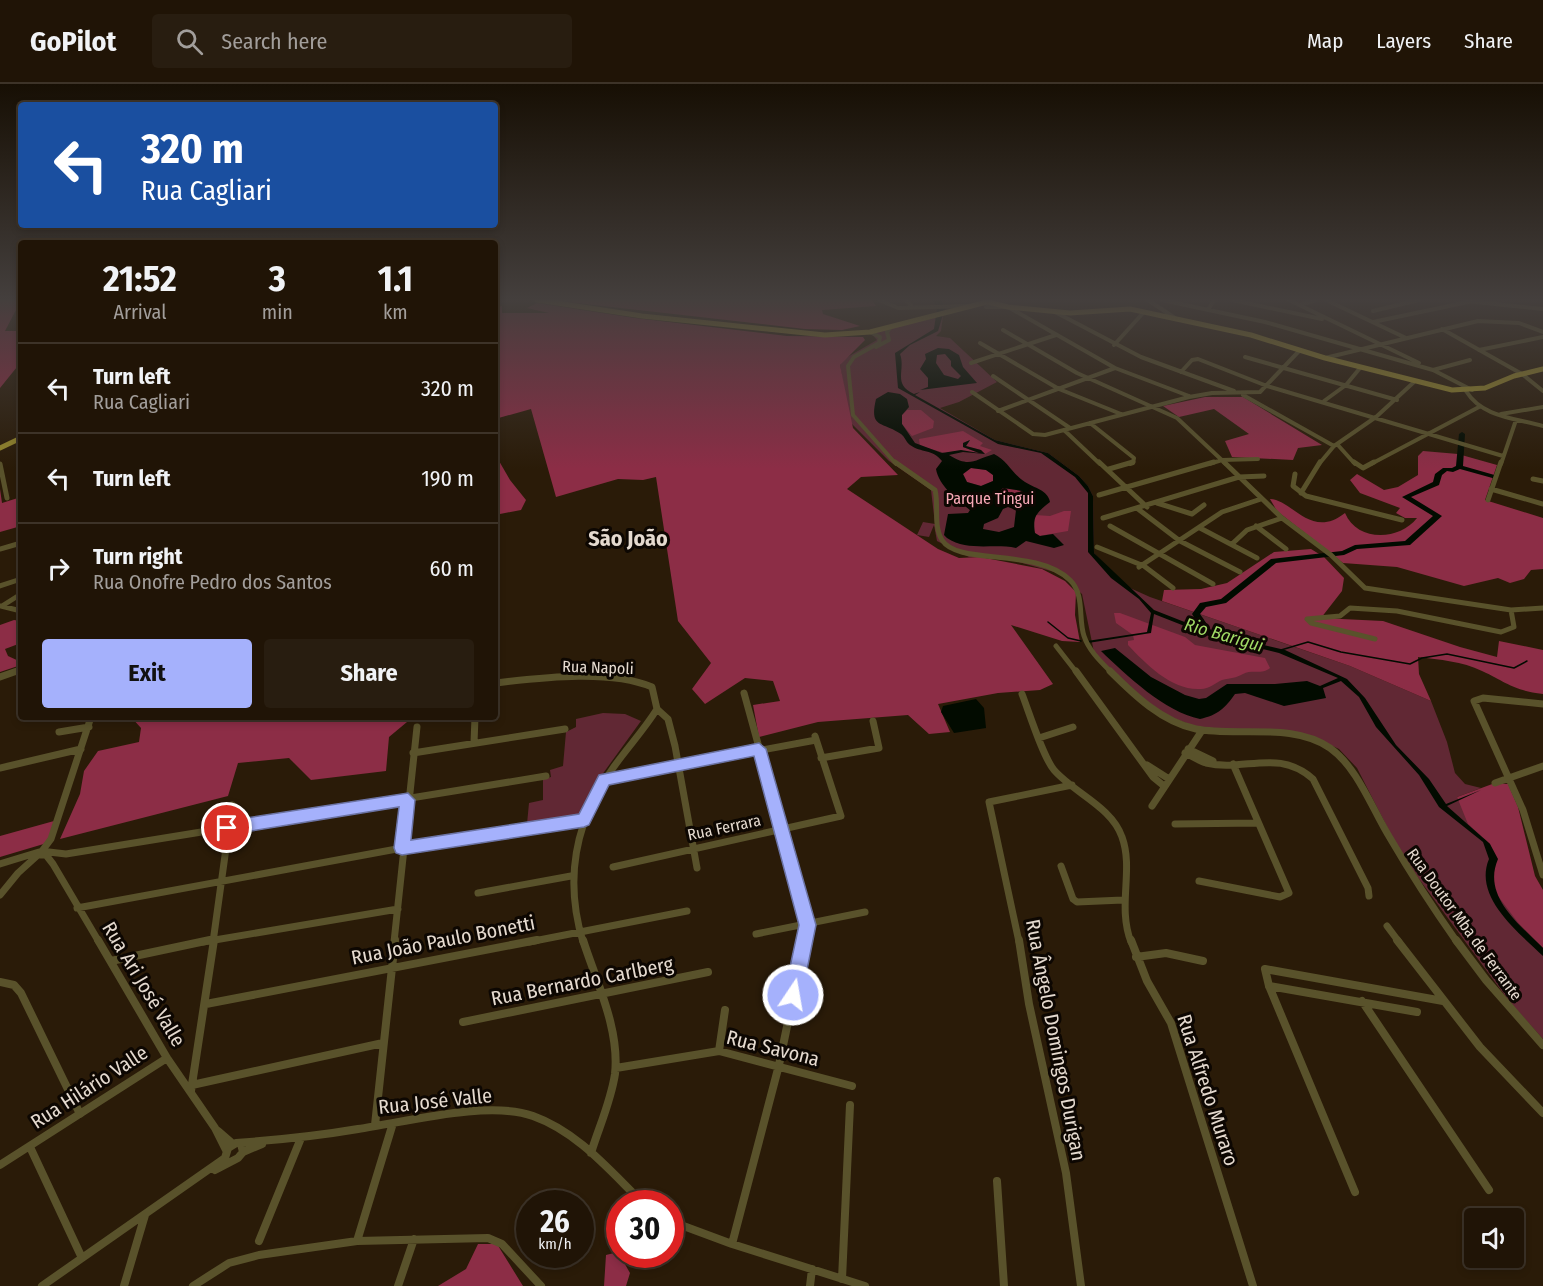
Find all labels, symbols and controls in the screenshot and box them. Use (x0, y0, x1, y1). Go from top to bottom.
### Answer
search box (152, 14, 572, 68)
text: GoPilot (30, 25, 116, 58)
icon: search (173, 25, 206, 58)
text: Search here (221, 28, 327, 55)
text: Map (1307, 28, 1343, 54)
text: Layers (1376, 28, 1431, 54)
text: Share (1464, 28, 1513, 54)
text: 320 m (141, 124, 244, 174)
icon: left (42, 126, 120, 204)
text: Rua Cagliari (141, 175, 272, 207)
text: 21:52 (103, 257, 177, 301)
text: 3 (269, 257, 286, 301)
text: 1.1 (378, 257, 413, 301)
text: Arrival (113, 300, 166, 324)
text: min (262, 300, 293, 324)
text: km (383, 300, 408, 324)
text: Turn left (93, 363, 171, 390)
icon: left (42, 372, 75, 405)
text: 320 m (421, 375, 474, 402)
text: Rua Cagliari (93, 390, 190, 414)
icon: left (42, 462, 75, 495)
text: Turn left (93, 465, 171, 492)
text: 190 m (421, 465, 474, 492)
park label: Parque Tingui (946, 489, 1034, 508)
district label: São João (588, 525, 668, 552)
text: Turn right (93, 543, 182, 570)
icon: right (42, 552, 75, 585)
text: 60 m (430, 555, 474, 582)
text: Rua Onofre Pedro dos Santos (93, 570, 332, 594)
water label: Rio Barigui (1182, 613, 1266, 657)
button: Exit (42, 639, 252, 708)
button: Share (264, 639, 474, 708)
street label: Rua Napoli (562, 657, 634, 678)
pin (201, 802, 252, 853)
street label: Rua Ferrara (686, 810, 763, 845)
icon: arrive (210, 811, 243, 844)
street label: Rua Doutor Mba de Ferrante (1403, 845, 1526, 1004)
street label: Rua João Paulo Bonetti (349, 910, 537, 970)
street label: Rua Ari José Valle (97, 917, 191, 1051)
street label: Rua Ângelo Domingos Durigan (1021, 917, 1091, 1163)
street label: Rua Bernardo Carlberg (489, 951, 676, 1010)
position arrow (761, 963, 825, 1027)
street label: Rua Alfredo Muraro (1172, 1011, 1244, 1169)
street label: Rua Savona (724, 1025, 822, 1071)
street label: Rua Hilário Valle (26, 1040, 152, 1134)
street label: Rua José Valle (377, 1083, 493, 1119)
speed limit sign: 30 (606, 1190, 684, 1268)
text: 26 (540, 1204, 570, 1240)
map controls (1464, 1208, 1524, 1268)
button: sound (1464, 1208, 1524, 1268)
text: km/h (538, 1235, 572, 1253)

